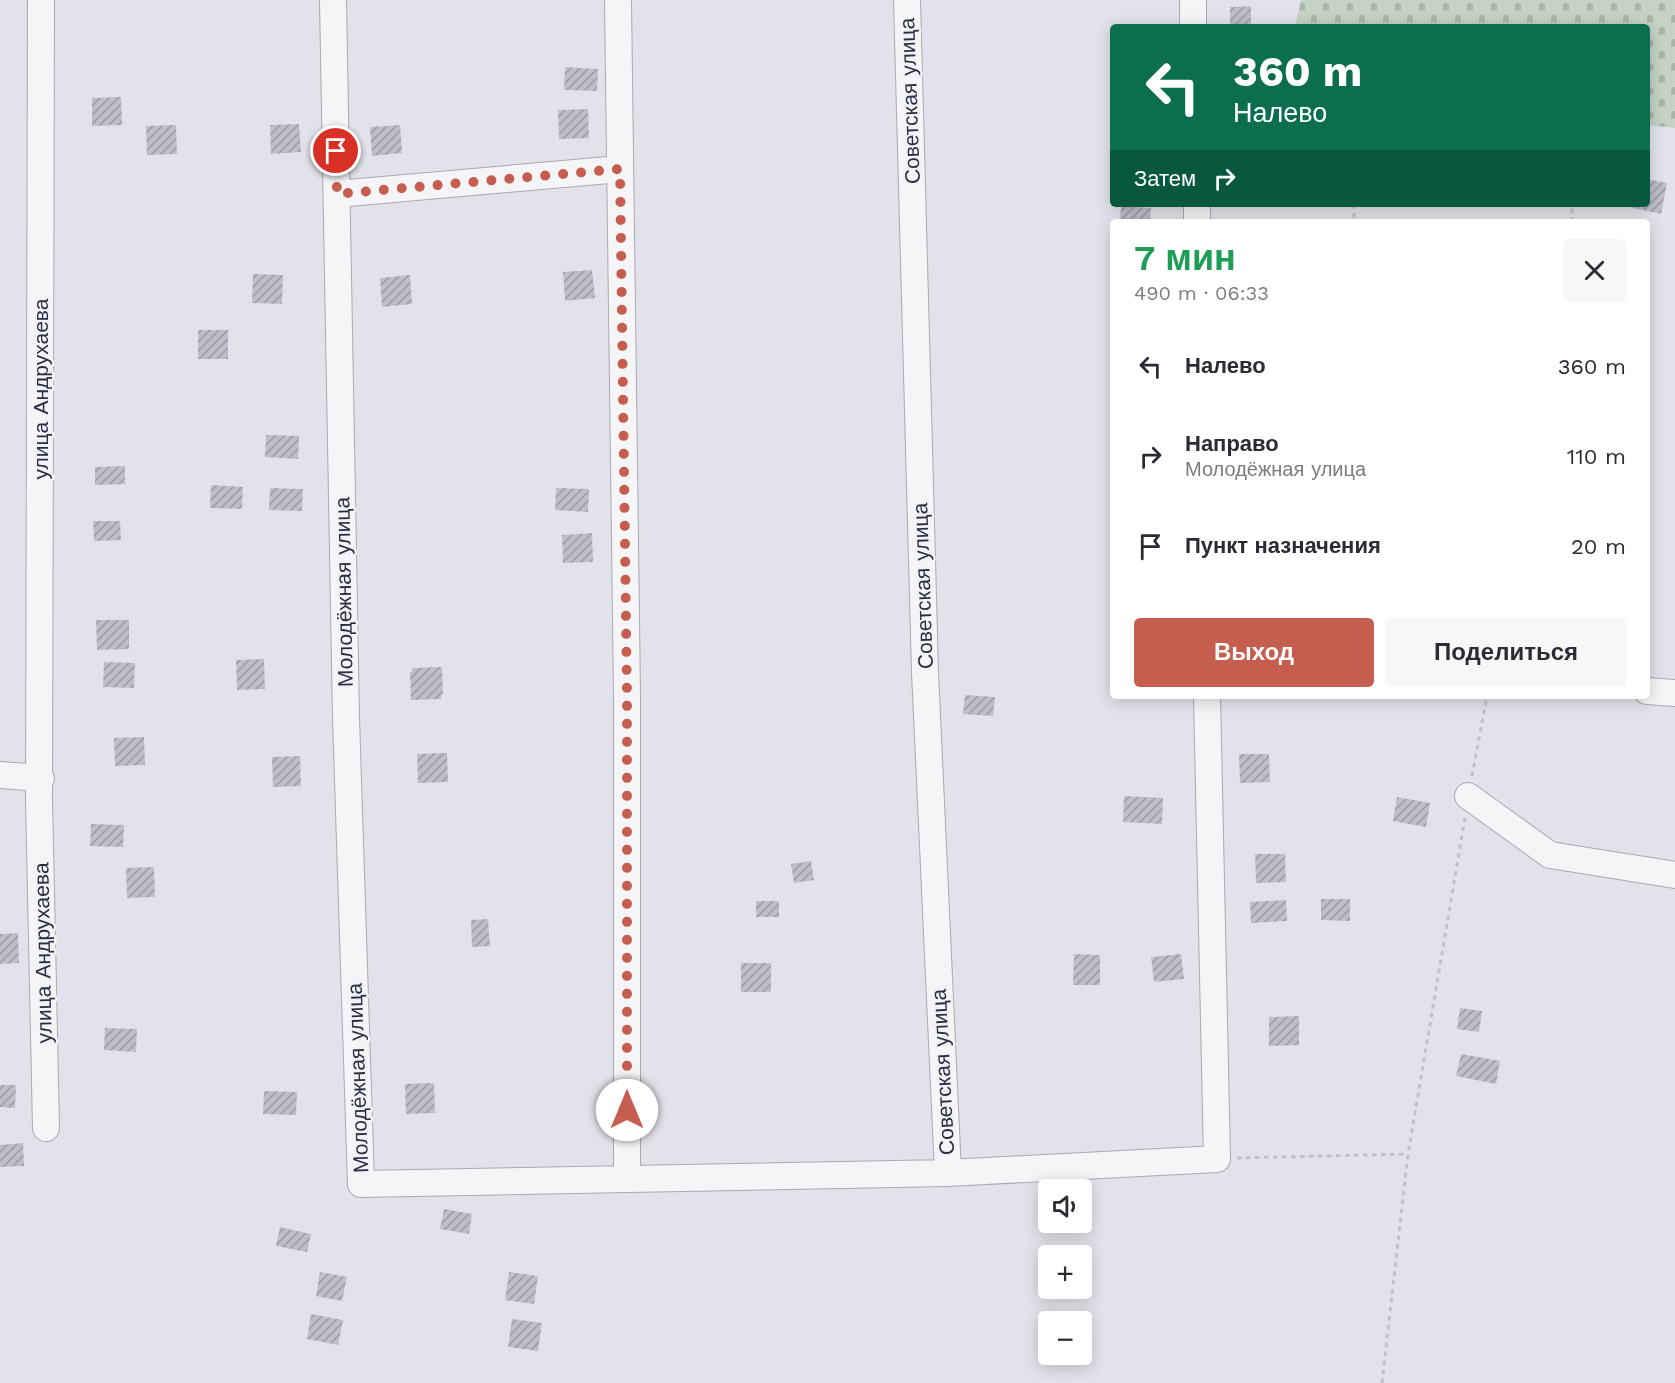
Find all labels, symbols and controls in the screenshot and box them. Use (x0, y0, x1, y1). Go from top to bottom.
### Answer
street label: Советская улица (894, 17, 925, 185)
text: 360 m (1233, 47, 1362, 96)
icon: left (1134, 48, 1212, 126)
text: Налево (1233, 97, 1327, 129)
pin (310, 125, 361, 176)
icon: arrive (319, 134, 352, 167)
icon: right (1208, 162, 1241, 195)
text: Затем (1134, 166, 1196, 191)
text: 7 мин (1134, 237, 1236, 279)
button: close (1563, 239, 1626, 302)
text: 490 m · 06:33 (1134, 281, 1269, 305)
street label: улица Андрухаева (28, 298, 53, 479)
icon: left (1134, 350, 1167, 383)
text: Налево (1185, 353, 1266, 378)
text: 360 m (1558, 354, 1626, 379)
text: Направо (1185, 431, 1279, 456)
icon: right (1134, 440, 1167, 473)
text: 110 m (1567, 444, 1626, 469)
text: Молодёжная улица (1185, 457, 1366, 481)
street label: Молодёжная улица (329, 496, 358, 687)
street label: Советская улица (907, 502, 938, 670)
icon: arrive (1134, 530, 1167, 563)
text: Пункт назначения (1185, 533, 1381, 558)
text: 20 m (1571, 534, 1626, 559)
button: Выход (1134, 618, 1374, 687)
button: Поделиться (1386, 618, 1626, 687)
street label: улица Андрухаева (28, 862, 57, 1044)
street label: Молодёжная улица (342, 982, 373, 1173)
street label: Советская улица (926, 988, 959, 1156)
position arrow (595, 1078, 659, 1142)
map controls (1038, 1179, 1092, 1365)
button: sound (1038, 1179, 1092, 1233)
button: + (1038, 1245, 1092, 1299)
button: − (1038, 1311, 1092, 1365)

